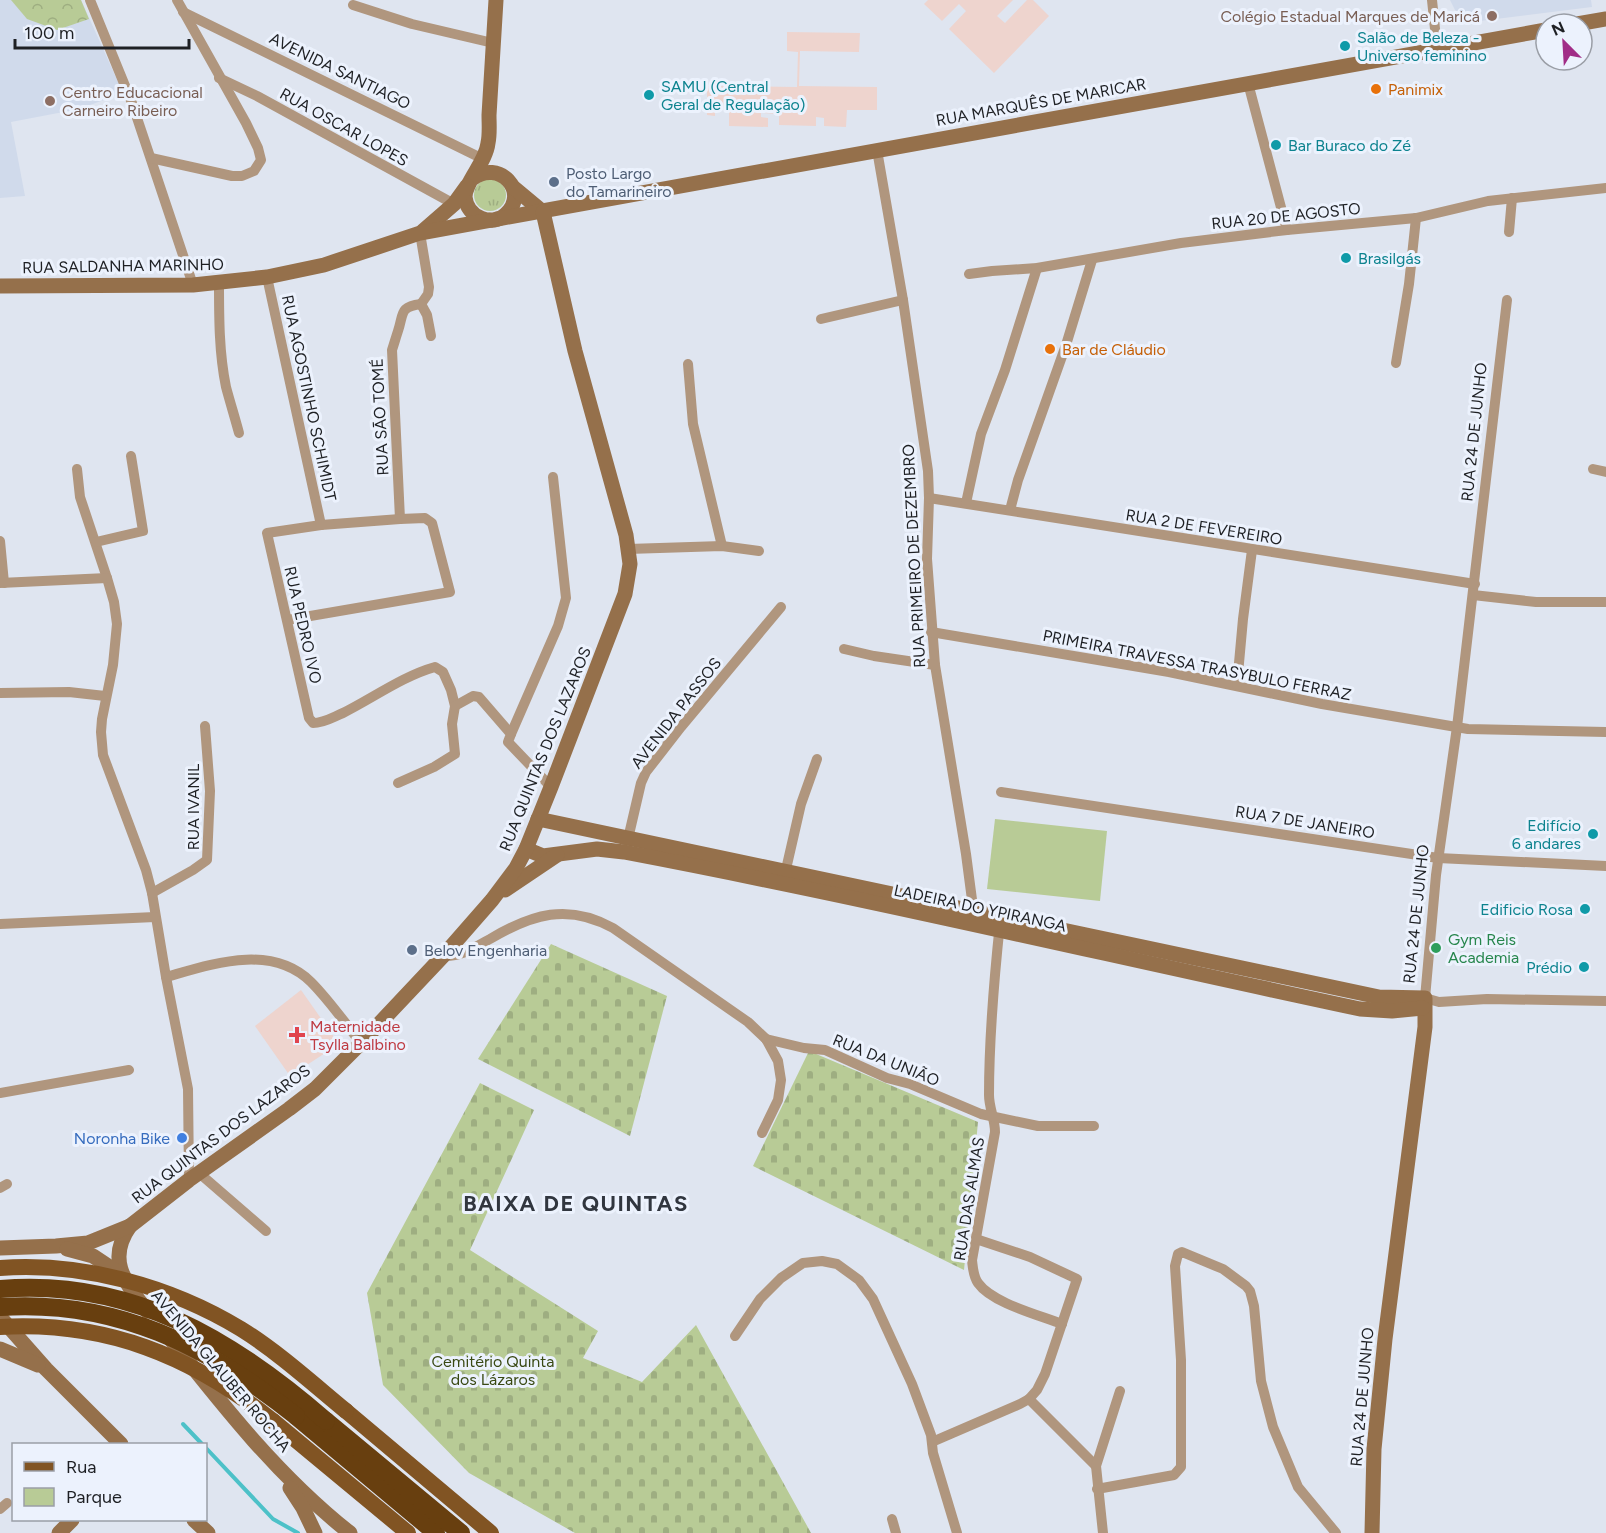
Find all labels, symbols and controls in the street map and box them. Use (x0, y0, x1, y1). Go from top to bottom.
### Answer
place label: Colégio Estadual Marques de Maricá (1220, 7, 1480, 26)
marker: Colégio Estadual Marques de Maricá (1485, 9, 1499, 23)
scale bar (15, 12, 189, 50)
north arrow (1534, 12, 1594, 72)
text: N (1549, 18, 1568, 40)
text: 100 m (24, 22, 74, 44)
place label: Salão de Beleza - Universo feminino (1357, 28, 1487, 65)
street label: AVENIDA SANTIAGO (266, 29, 414, 113)
marker: Salão de Beleza - Universo feminino (1338, 39, 1352, 53)
street label: RUA MARQUÊS DE MARICAR (934, 74, 1148, 130)
place label: SAMU (Central Geral de Regulação) (661, 77, 805, 114)
place label: Panimix (1388, 80, 1443, 99)
marker: Panimix (1369, 82, 1383, 96)
place label: Centro Educacional Carneiro Ribeiro (62, 83, 203, 120)
street label: RUA OSCAR LOPES (277, 84, 412, 170)
marker: SAMU (Central Geral de Regulação) (642, 88, 656, 102)
marker: Centro Educacional Carneiro Ribeiro (43, 94, 57, 108)
place label: Bar Buraco do Zé (1288, 136, 1411, 155)
marker: Bar Buraco do Zé (1269, 138, 1283, 152)
place label: Posto Largo do Tamarineiro (566, 164, 672, 201)
marker: Posto Largo do Tamarineiro (547, 175, 561, 189)
street label: RUA 20 DE AGOSTO (1211, 199, 1361, 233)
place label: Brasilgás (1358, 249, 1421, 268)
marker: Brasilgás (1339, 251, 1353, 265)
street label: RUA SALDANHA MARINHO (22, 255, 224, 277)
street label: RUA AGOSTINHO SCHIMIDT (278, 293, 340, 503)
place label: Bar de Cláudio (1062, 340, 1166, 359)
marker: Bar de Cláudio (1043, 342, 1057, 356)
street label: RUA SĀO TOMÉ (367, 358, 393, 476)
street label: RUA 24 DE JUNHO (1457, 362, 1491, 502)
street label: RUA PRIMEIRO DE DEZEMBRO (899, 444, 929, 668)
street label: RUA 2 DE FEVEREIRO (1124, 505, 1284, 549)
street label: RUA PEDRO IVO (280, 564, 326, 686)
street label: PRIMEIRA TRAVESSA TRASYBULO FERRAZ (1041, 626, 1353, 704)
street label: RUA QUINTAS DOS LAZAROS (495, 644, 595, 854)
street label: AVENIDA PASSOS (627, 654, 725, 772)
street label: RUA IVANIL (184, 763, 203, 850)
street label: RUA 7 DE JANEIRO (1234, 802, 1376, 842)
place label: Edifício 6 andares (1512, 816, 1581, 853)
marker: Edifício 6 andares (1586, 827, 1600, 841)
street label: RUA 24 DE JUNHO (1399, 844, 1433, 984)
street label: LADEIRA DO YPIRANGA (892, 880, 1068, 936)
place label: Edificio Rosa (1480, 900, 1573, 919)
marker: Edificio Rosa (1578, 902, 1592, 916)
place label: Gym Reis Academia (1448, 930, 1519, 967)
place label: Belov Engenharia (424, 941, 547, 960)
marker: Gym Reis Academia (1429, 941, 1443, 955)
marker: Belov Engenharia (405, 943, 419, 957)
place label: Prédio (1526, 958, 1572, 977)
marker: Prédio (1577, 960, 1591, 974)
place label: Maternidade Tsylla Balbino (310, 1017, 406, 1054)
marker: Maternidade Tsylla Balbino (288, 1026, 306, 1044)
street label: RUA DA UNIÃO (830, 1030, 942, 1090)
street label: RUA QUINTAS DOS LAZAROS (128, 1061, 314, 1207)
place label: Noronha Bike (74, 1129, 170, 1148)
marker: Noronha Bike (175, 1131, 189, 1145)
street label: RUA DAS ALMAS (950, 1136, 988, 1262)
district label: BAIXA DE QUINTAS (463, 1190, 689, 1217)
street label: AVENIDA GLAUBER ROCHA (148, 1286, 295, 1456)
street label: RUA 24 DE JUNHO (1346, 1327, 1378, 1467)
park label: Cemitério Quinta dos Lázaros (432, 1352, 554, 1389)
legend (12, 1443, 207, 1521)
text: Rua (66, 1456, 97, 1478)
text: Parque (66, 1486, 122, 1508)

